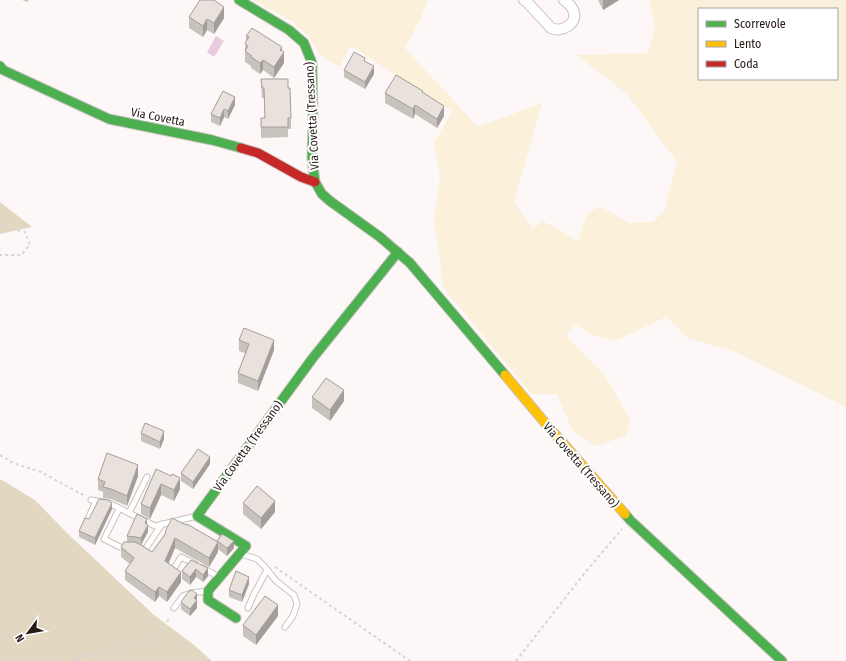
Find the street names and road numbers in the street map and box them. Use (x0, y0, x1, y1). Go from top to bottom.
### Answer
street label: Via Covetta (Tressano) (302, 61, 322, 170)
street label: Via Covetta (130, 105, 186, 129)
street label: Via Covetta (Tressano) (211, 398, 286, 494)
street label: Via Covetta (Tressano) (540, 420, 622, 511)

